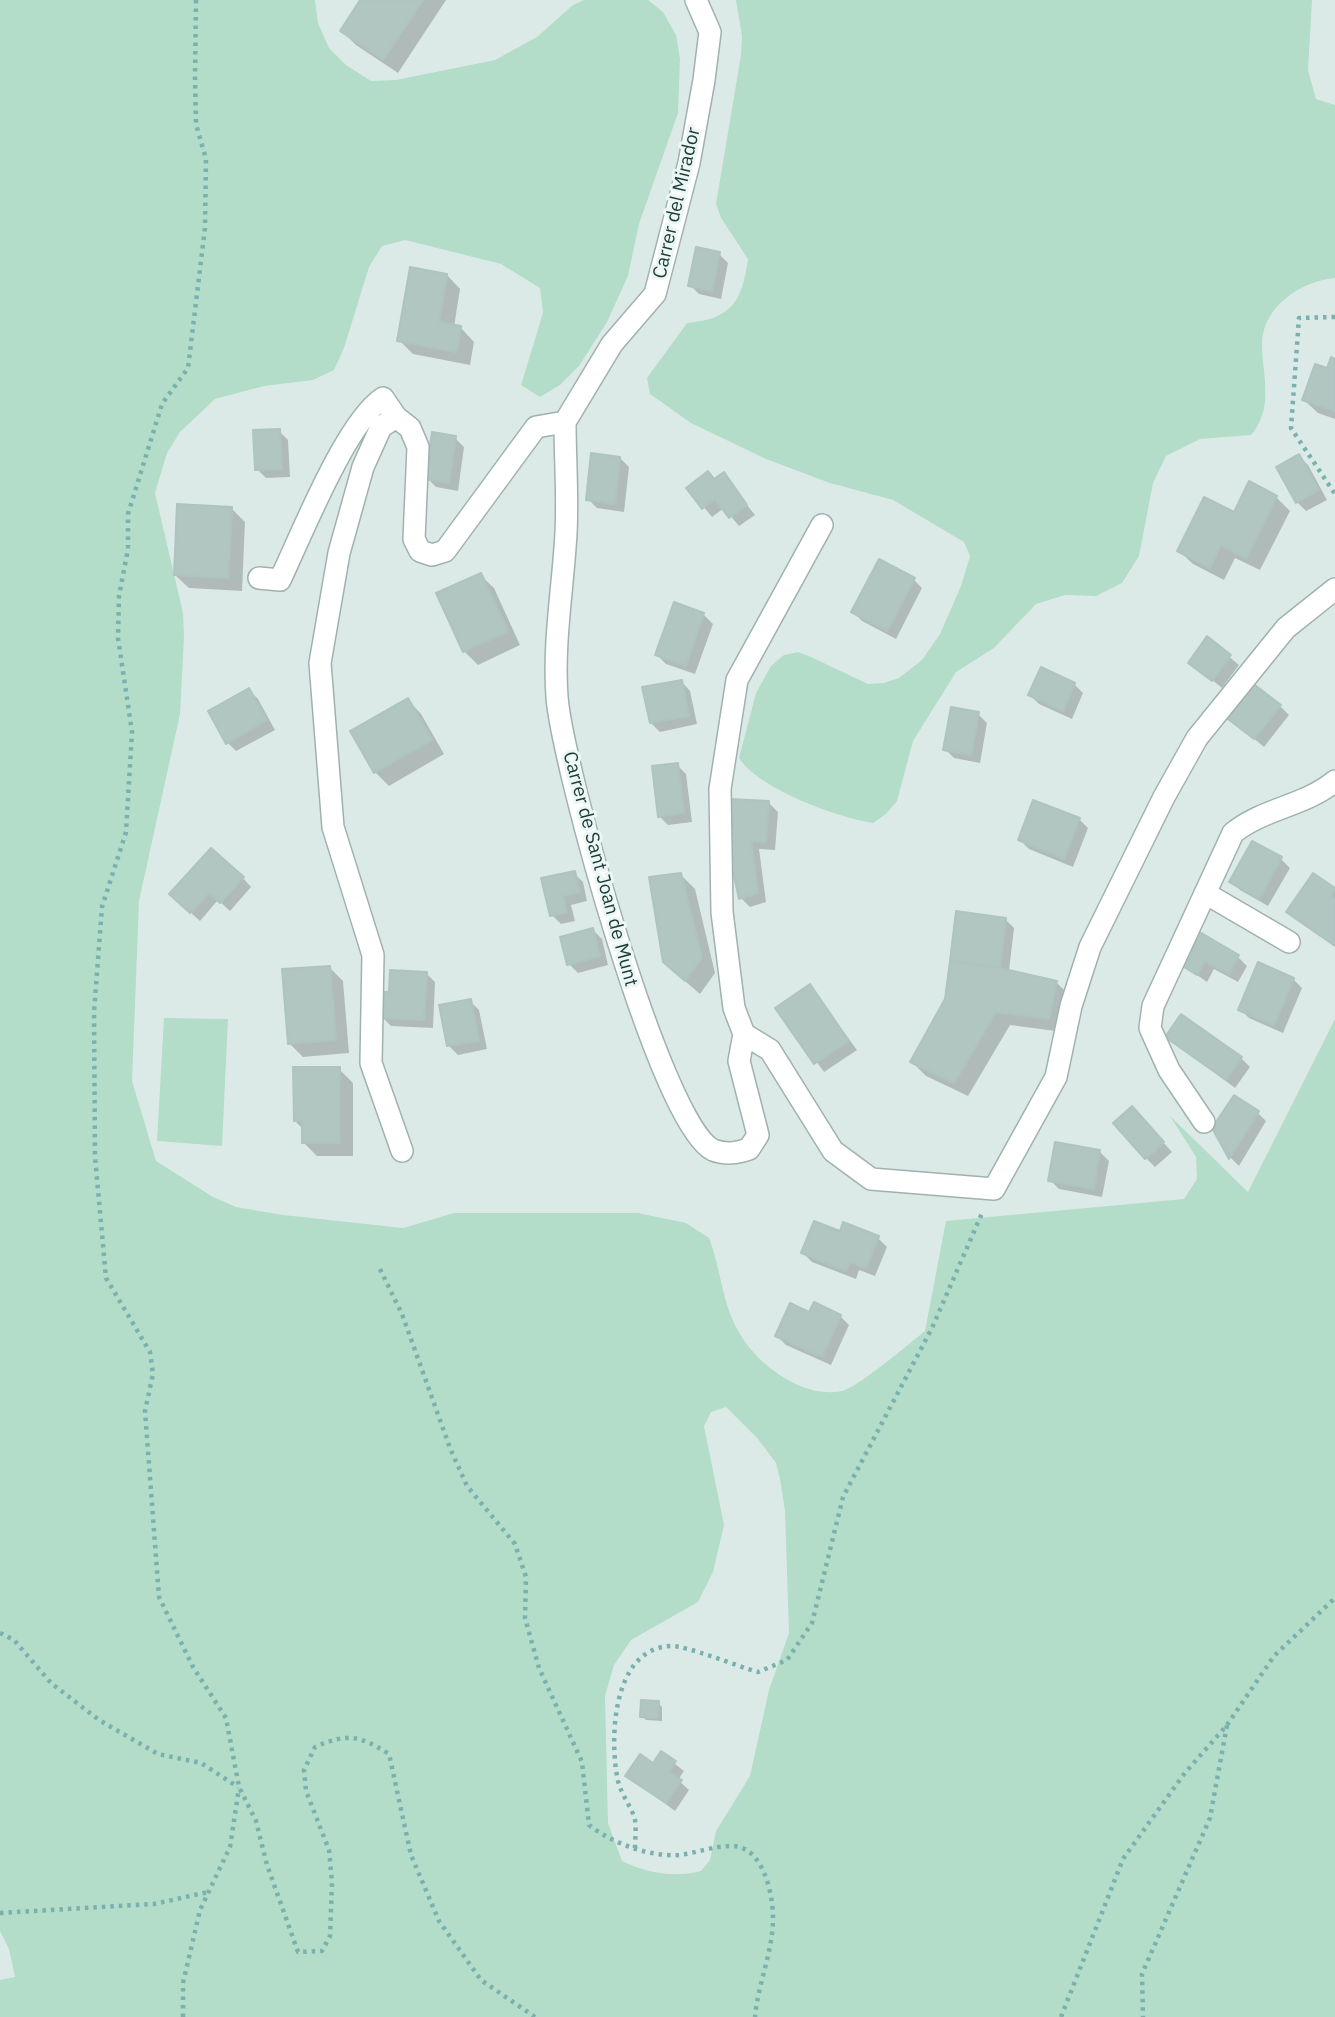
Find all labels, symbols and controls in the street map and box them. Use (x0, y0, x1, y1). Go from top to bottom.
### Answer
street label: Carrer del Mirador (648, 125, 706, 281)
street label: Carrer de Sant Joan de Munt (558, 749, 642, 989)

